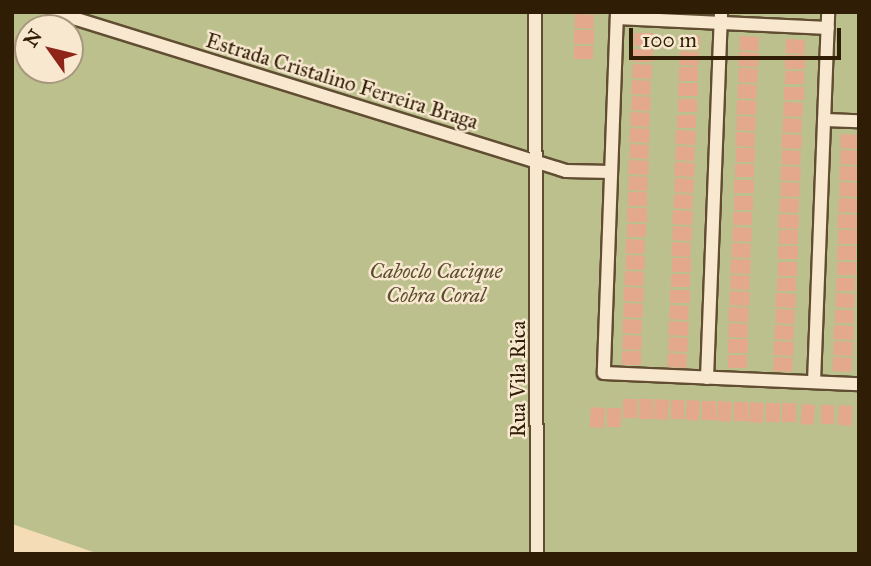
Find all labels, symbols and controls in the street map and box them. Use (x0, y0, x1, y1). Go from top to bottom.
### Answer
north arrow (14, 14, 84, 84)
scale bar (633, 14, 845, 58)
text: N (19, 25, 47, 51)
text: 100 m (642, 27, 697, 53)
street label: Estrada Cristalino Ferreira Braga (203, 28, 481, 134)
park label: Caboclo Cacique Cobra Coral (370, 258, 502, 308)
street label: Rua Vila Rica (505, 321, 531, 437)

